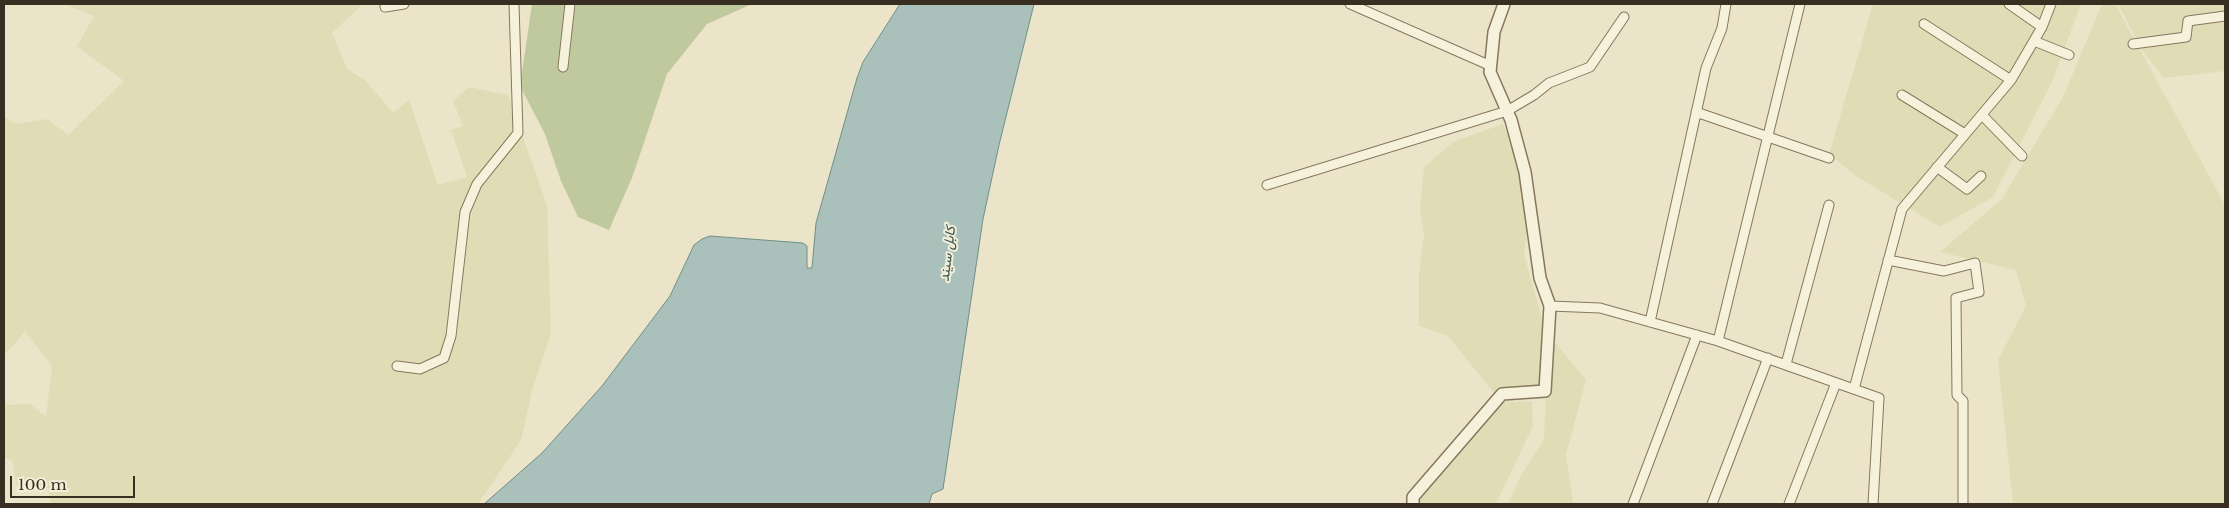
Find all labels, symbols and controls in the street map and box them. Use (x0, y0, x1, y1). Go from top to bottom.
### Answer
water label: کابل سيند (936, 225, 960, 283)
scale bar (12, 466, 138, 498)
text: 100 m (18, 475, 67, 494)

